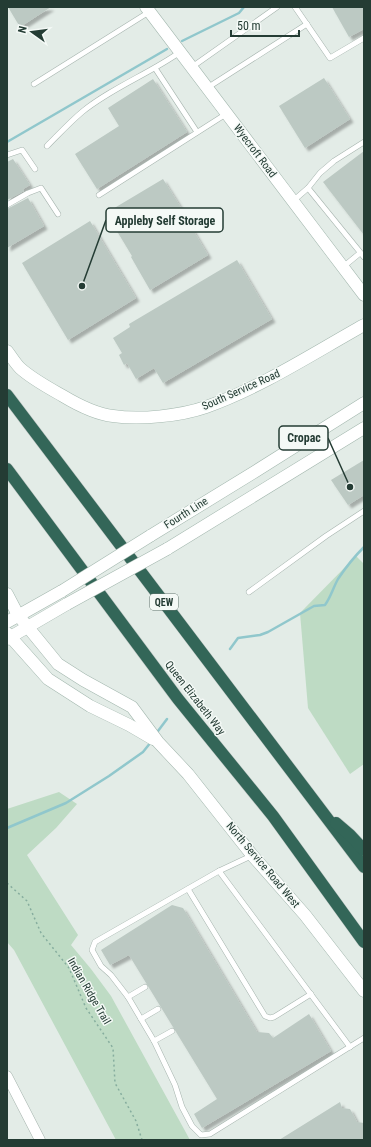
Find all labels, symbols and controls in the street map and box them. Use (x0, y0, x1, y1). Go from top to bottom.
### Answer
north arrow (12, 12, 52, 52)
scale bar (231, 12, 299, 38)
text: 50 m (237, 19, 261, 33)
text: N (16, 25, 30, 35)
street label: Wyecroft Road (231, 122, 279, 180)
callout: Appleby Self Storage (106, 208, 223, 232)
text: Appleby Self Storage (115, 214, 216, 228)
street label: South Service Road (200, 367, 282, 413)
callout: Cropac (279, 426, 328, 450)
text: Cropac (287, 431, 321, 445)
street label: Fourth Line (162, 495, 210, 531)
road number: QEW (150, 594, 178, 610)
street label: Queen Elizabeth Way (162, 658, 228, 738)
street label: North Service Road West (223, 820, 303, 910)
street label: Indian Ridge Trail (65, 955, 113, 1027)

